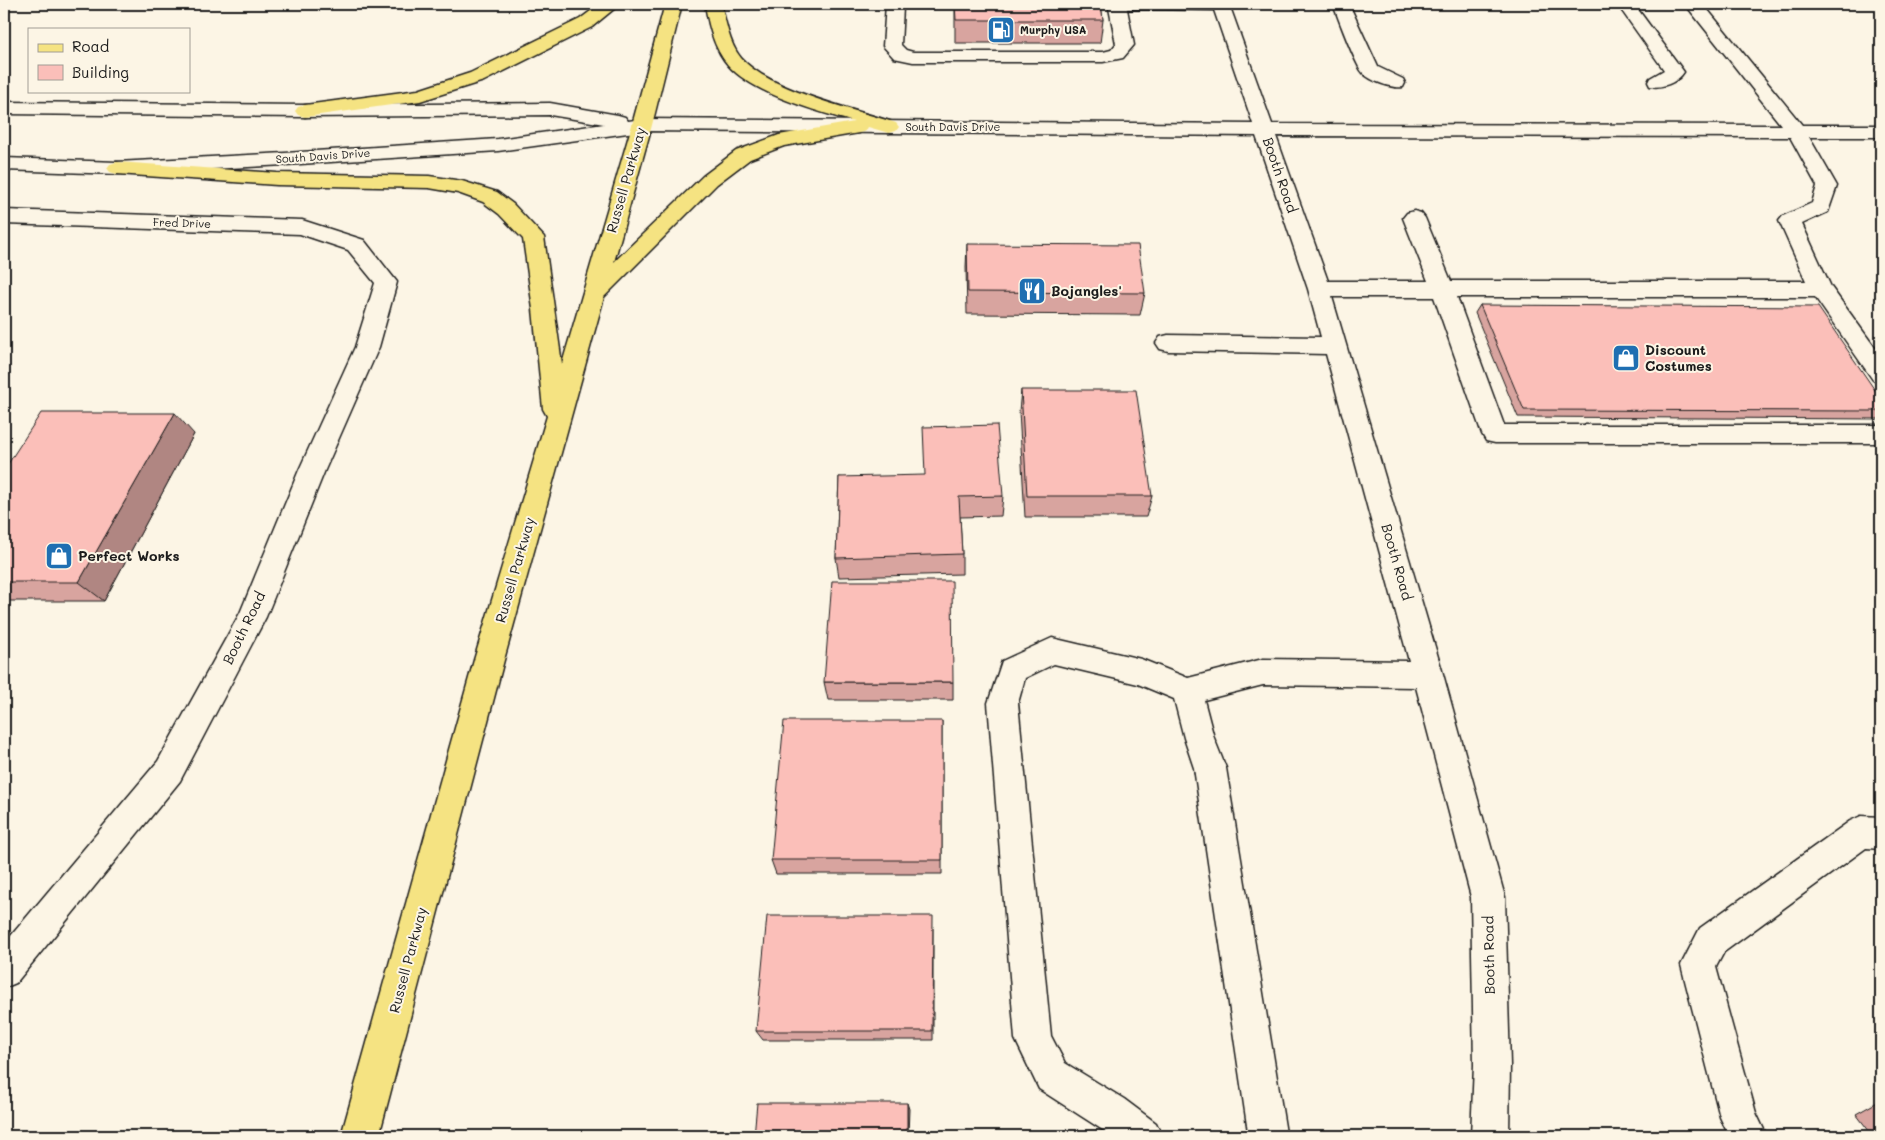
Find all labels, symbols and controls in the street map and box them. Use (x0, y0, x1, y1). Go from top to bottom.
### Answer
fuel station icon: Murphy USA (986, 15, 1016, 45)
place label: Murphy USA (1020, 22, 1087, 37)
legend (28, 28, 190, 92)
text: Road (72, 36, 109, 56)
text: Building (72, 62, 129, 82)
street label: South Davis Drive (906, 119, 1001, 134)
street label: Russell Parkway (601, 125, 650, 235)
street label: Booth Road (1259, 135, 1302, 215)
street label: South Davis Drive (275, 145, 371, 166)
street label: Fred Drive (153, 214, 211, 231)
restaurant icon: Bojangles' (1017, 276, 1047, 306)
place label: Bojangles' (1051, 281, 1122, 300)
place label: Discount Costumes (1645, 340, 1712, 375)
shop icon: Discount Costumes (1611, 343, 1641, 373)
street label: Russell Parkway (490, 515, 539, 625)
street label: Booth Road (1377, 521, 1417, 602)
shop icon: Perfect Works (44, 541, 74, 571)
place label: Perfect Works (78, 546, 180, 565)
street label: Booth Road (218, 588, 269, 667)
street label: Russell Parkway (384, 905, 431, 1015)
street label: Booth Road (1478, 915, 1499, 995)

